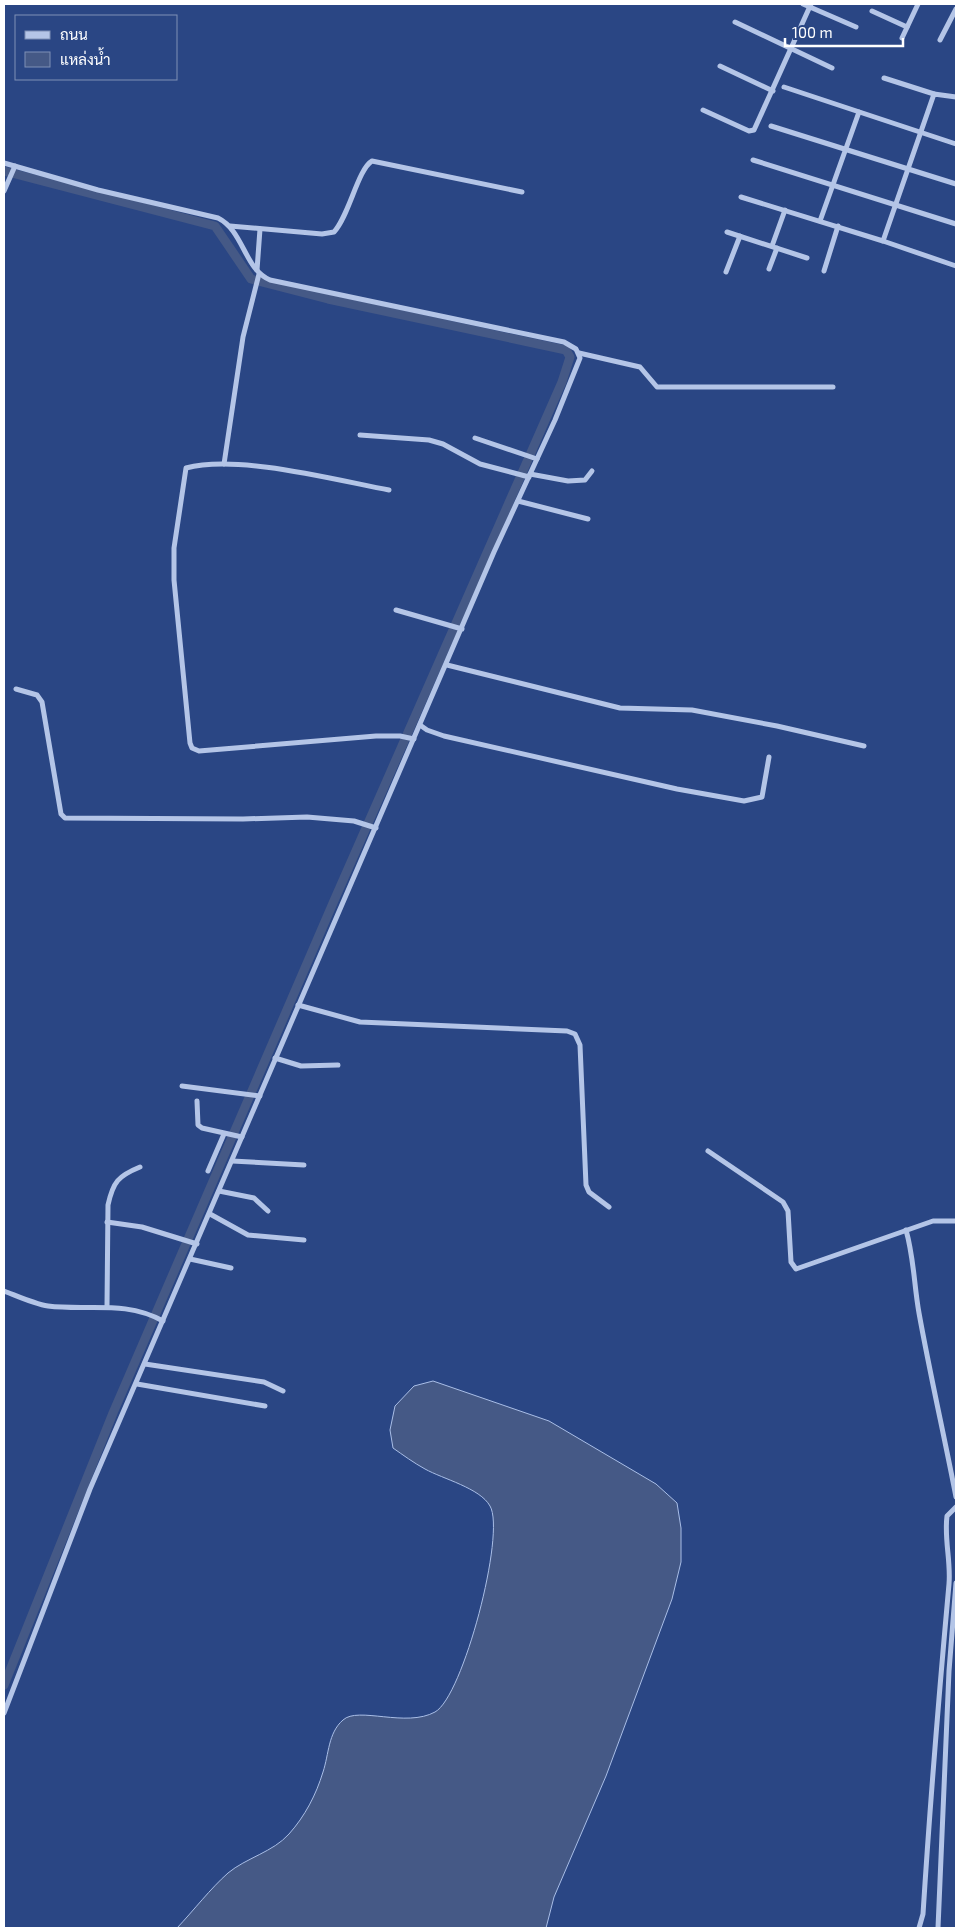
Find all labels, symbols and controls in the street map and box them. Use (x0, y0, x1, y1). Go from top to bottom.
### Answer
legend (15, 15, 178, 80)
scale bar (785, 15, 902, 47)
text: 100 m (792, 23, 833, 41)
text: ถนน (60, 25, 88, 43)
text: แหล่งน้ำ (60, 47, 111, 68)

